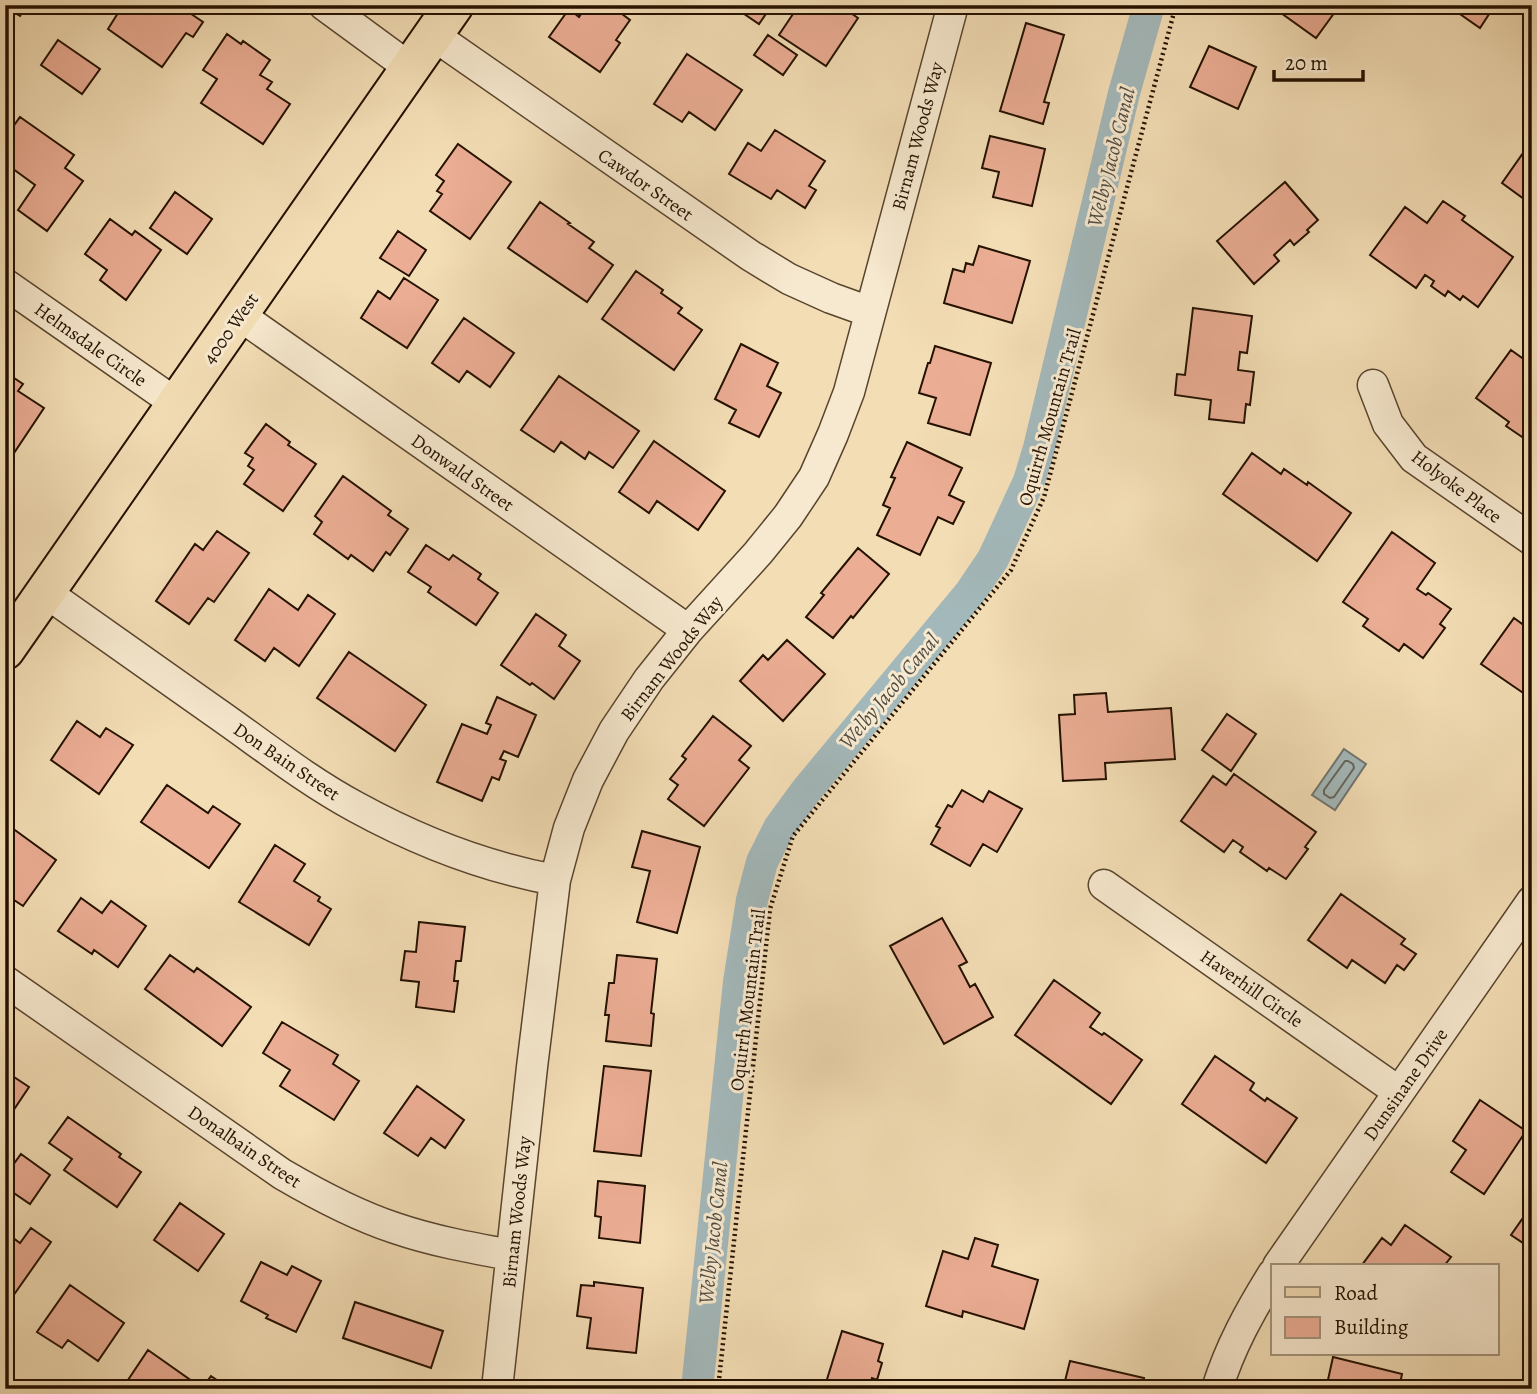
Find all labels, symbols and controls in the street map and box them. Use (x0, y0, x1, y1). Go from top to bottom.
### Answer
scale bar (1274, 38, 1364, 82)
text: 20 m (1285, 49, 1328, 77)
street label: Birnam Woods Way (886, 59, 950, 213)
water label: Welby Jacob Canal (1080, 83, 1142, 230)
street label: Cawdor Street (593, 142, 698, 227)
street label: 4000 West (197, 288, 265, 369)
street label: Helmsdale Circle (29, 296, 152, 393)
street label: Oquirrh Mountain Trail (1012, 325, 1088, 509)
street label: Donwald Street (406, 428, 519, 518)
street label: Holyoke Place (1406, 444, 1507, 529)
street label: Birnam Woods Way (615, 590, 729, 727)
water label: Welby Jacob Canal (832, 627, 946, 755)
street label: Don Bain Street (228, 717, 345, 807)
street label: Oquirrh Mountain Trail (724, 907, 772, 1093)
street label: Haverhill Circle (1195, 944, 1308, 1034)
street label: Dunsinane Drive (1357, 1023, 1454, 1146)
street label: Donalbain Street (183, 1099, 306, 1194)
street label: Birnam Woods Way (496, 1134, 538, 1289)
water label: Welby Jacob Canal (692, 1160, 734, 1306)
legend (1271, 1264, 1498, 1356)
text: Road (1334, 1279, 1378, 1307)
text: Building (1334, 1313, 1409, 1341)

